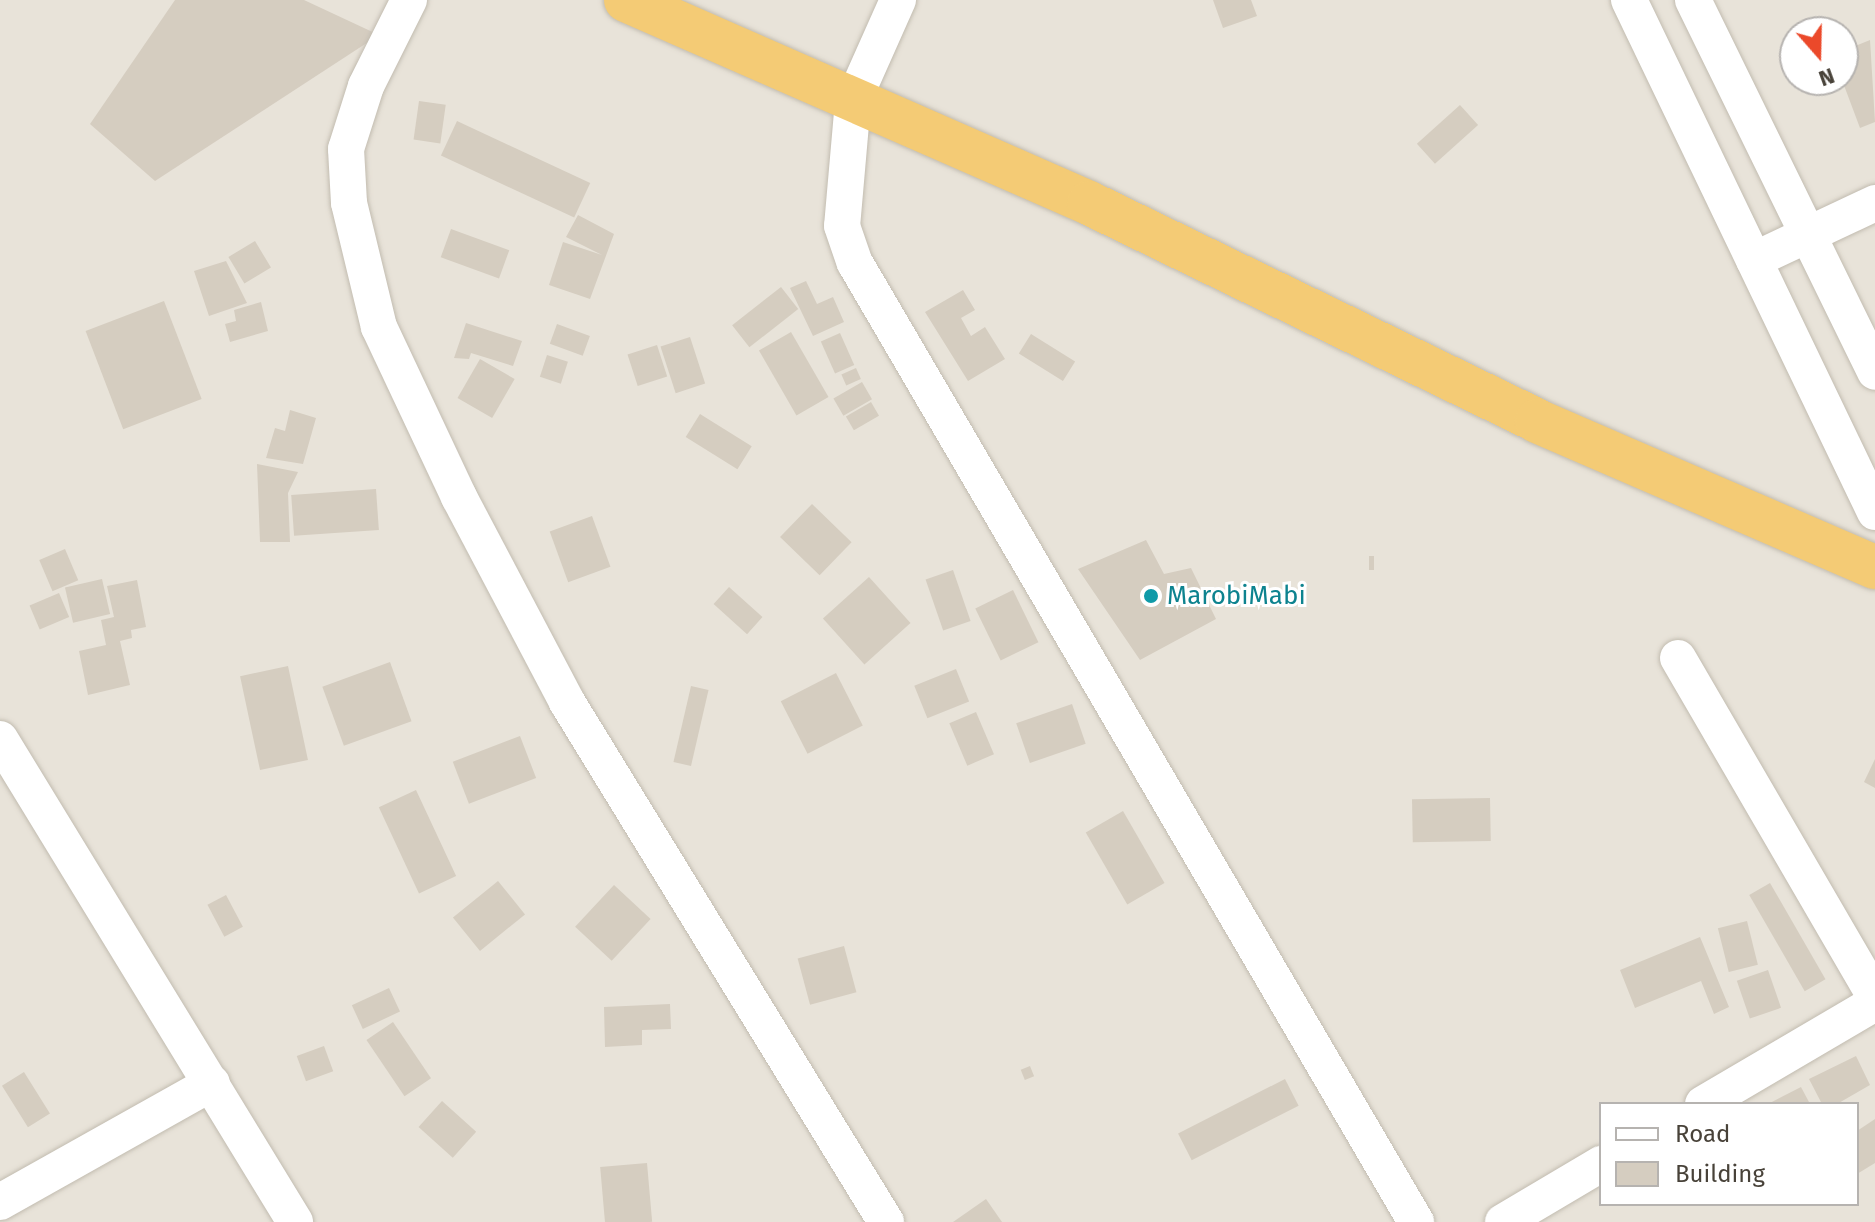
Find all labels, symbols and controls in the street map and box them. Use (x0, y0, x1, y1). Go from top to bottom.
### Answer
north arrow (1779, 16, 1859, 96)
text: N (1815, 62, 1838, 92)
place label: MarobiMabi (1167, 580, 1306, 612)
marker: MarobiMabi (1142, 587, 1160, 605)
legend (1599, 1102, 1859, 1206)
text: Road (1675, 1120, 1730, 1148)
text: Building (1675, 1160, 1765, 1188)

